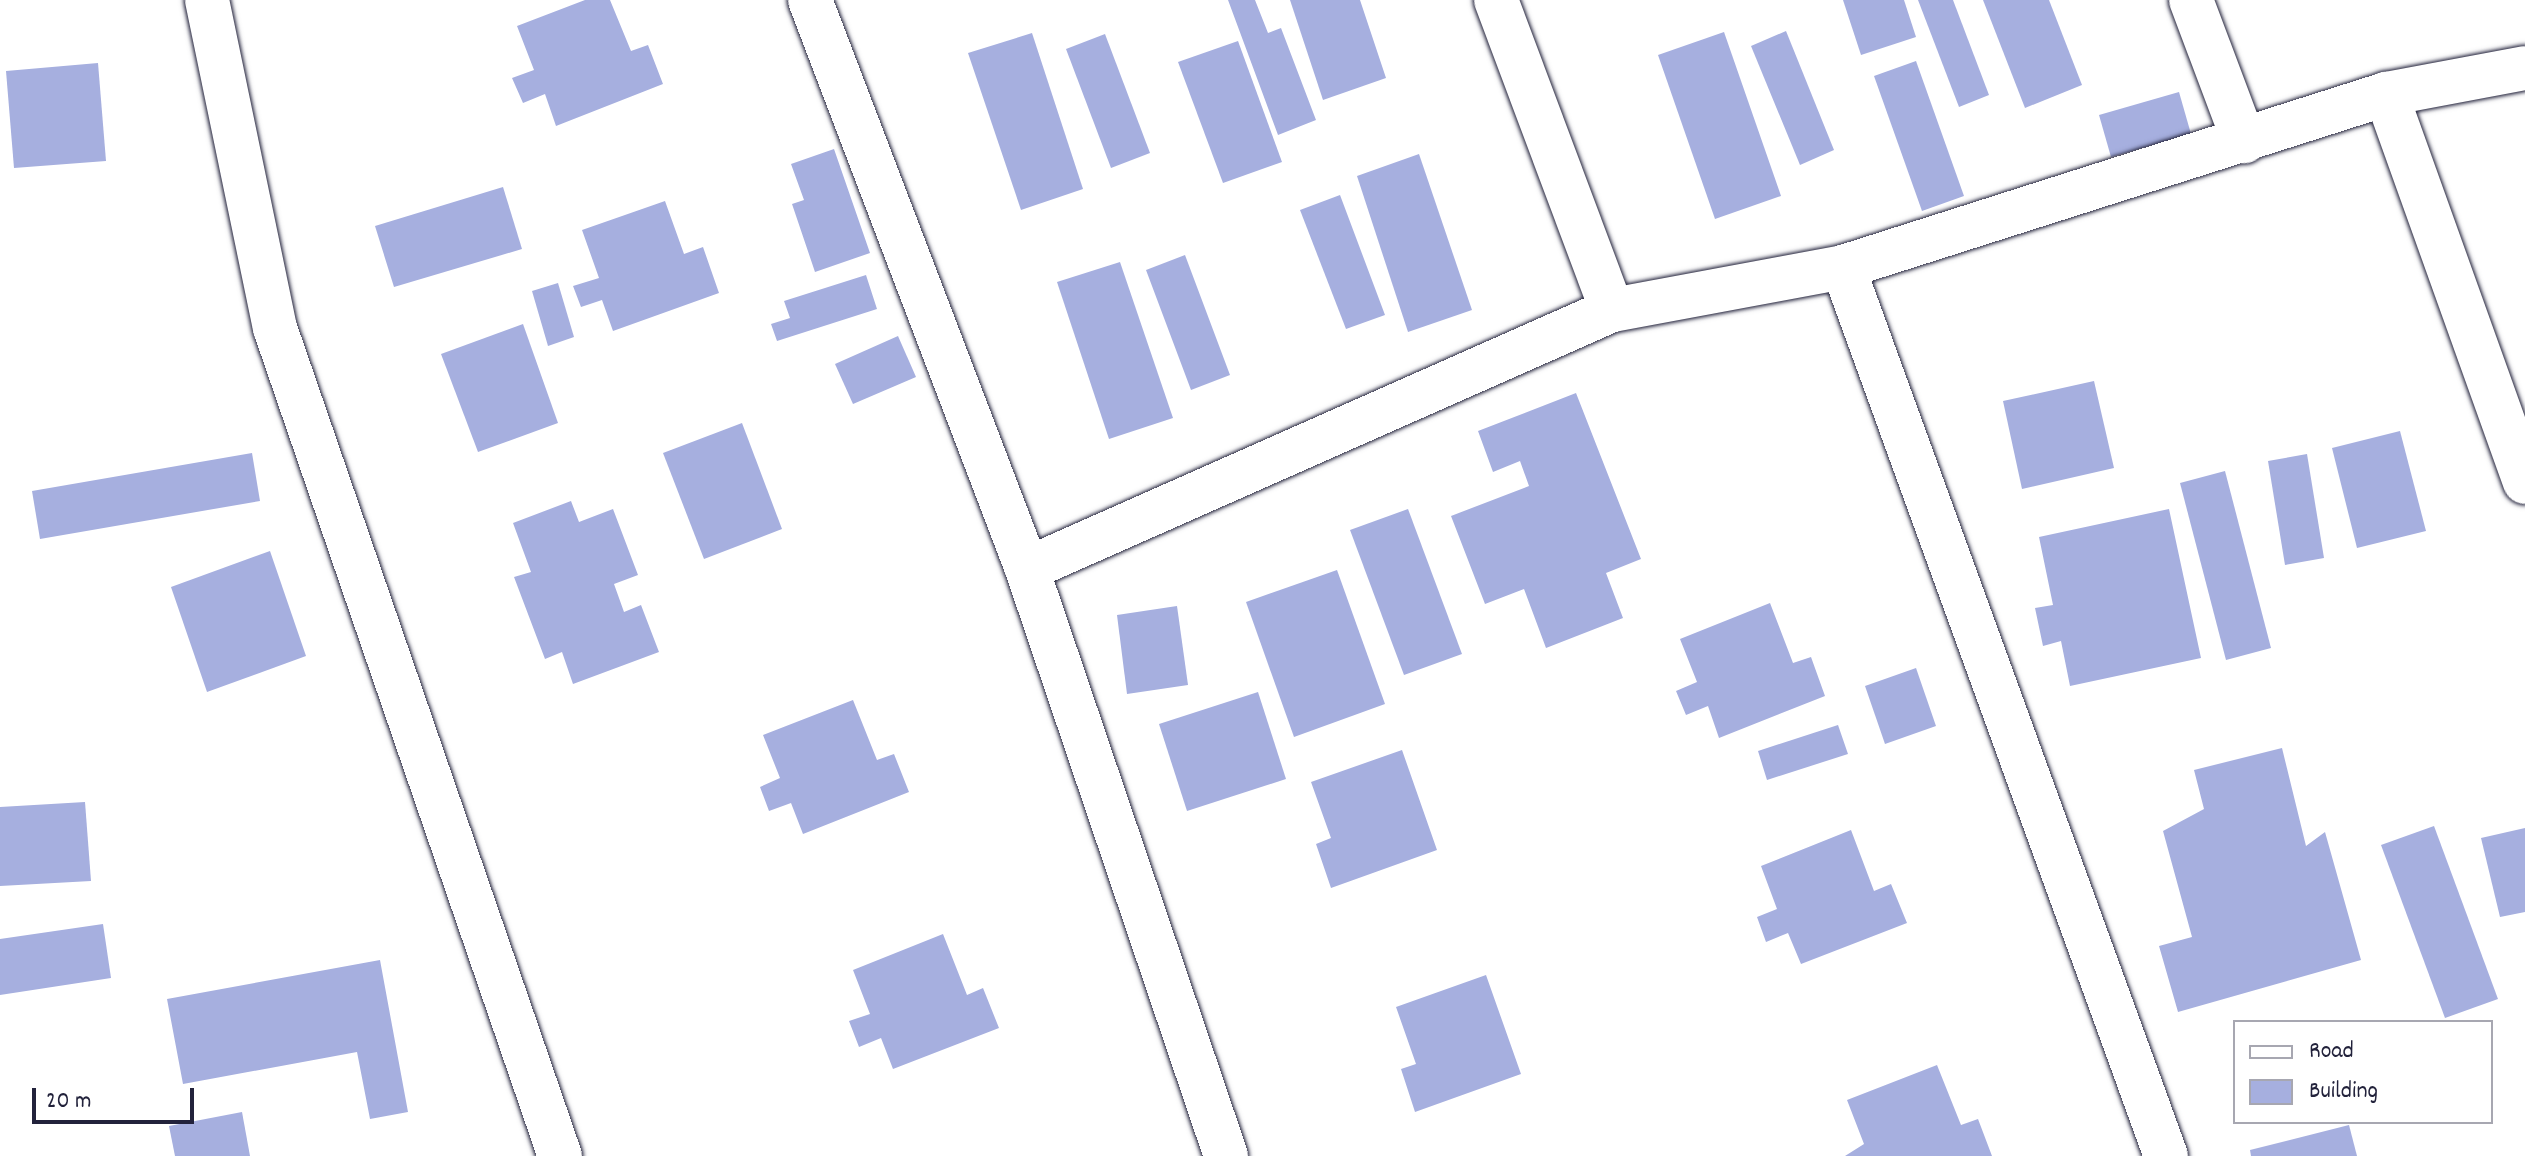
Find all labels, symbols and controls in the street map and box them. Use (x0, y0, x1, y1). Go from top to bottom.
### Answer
legend (2233, 1020, 2493, 1124)
text: Road (2309, 1035, 2354, 1069)
scale bar (36, 1072, 198, 1122)
text: Building (2309, 1075, 2378, 1109)
text: 20 m (46, 1085, 92, 1119)

